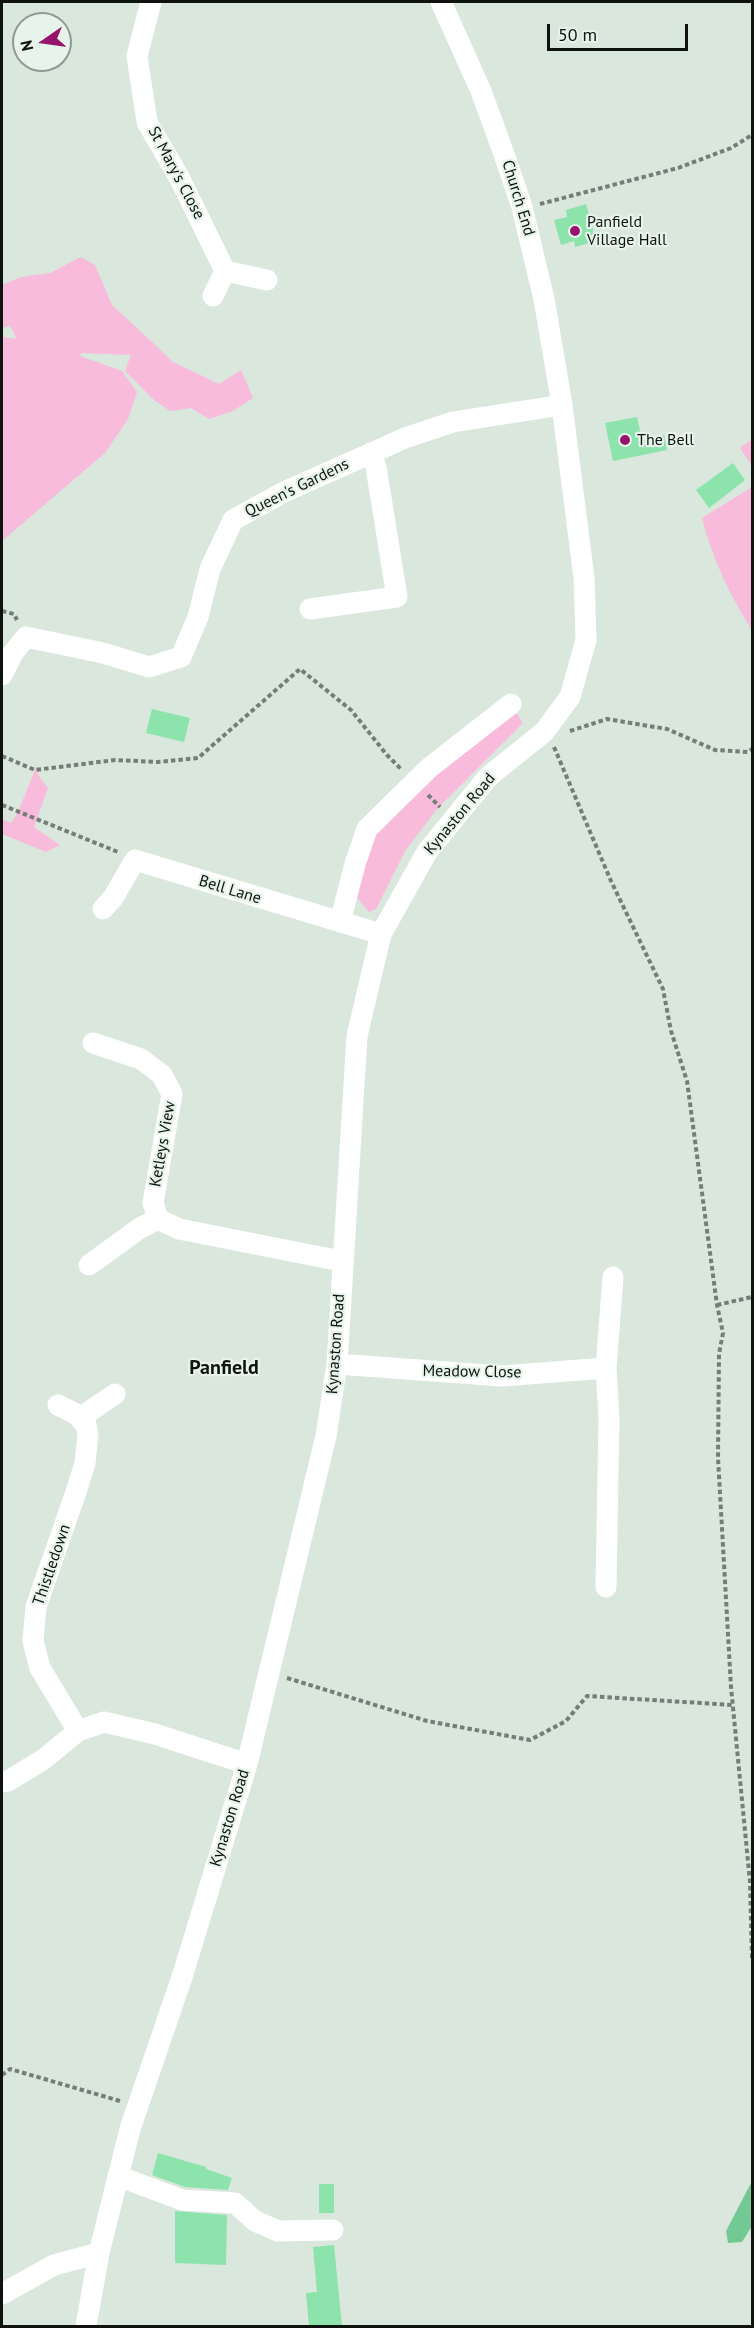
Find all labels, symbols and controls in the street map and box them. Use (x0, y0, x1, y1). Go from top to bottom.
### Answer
north arrow (12, 12, 72, 72)
scale bar (550, 12, 691, 50)
text: 50 m (558, 23, 597, 46)
text: N (15, 38, 37, 53)
street label: St Mary's Close (143, 123, 209, 223)
street label: Church End (497, 158, 539, 238)
place label: Panfield Village Hall (587, 212, 667, 250)
marker: Panfield Village Hall (568, 224, 582, 238)
place label: The Bell (637, 430, 694, 450)
marker: The Bell (618, 433, 632, 447)
street label: Queen's Gardens (242, 455, 352, 521)
street label: Kynaston Road (420, 769, 500, 859)
street label: Bell Lane (197, 871, 263, 909)
street label: Ketleys View (146, 1100, 180, 1188)
street label: Kynaston Road (323, 1293, 349, 1395)
district label: Panfield (189, 1356, 259, 1380)
street label: Meadow Close (422, 1362, 522, 1382)
street label: Thistledown (29, 1522, 75, 1608)
street label: Kynaston Road (206, 1767, 254, 1869)

